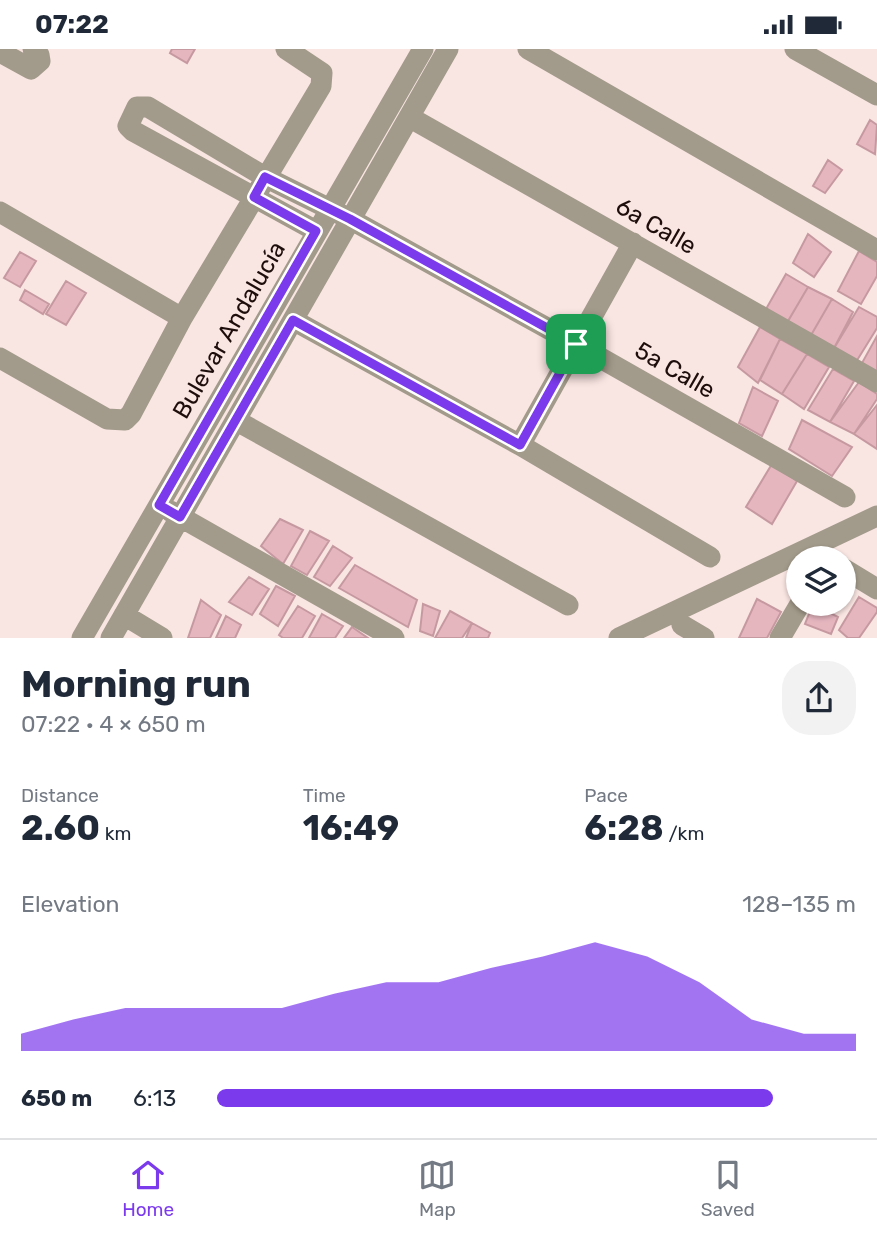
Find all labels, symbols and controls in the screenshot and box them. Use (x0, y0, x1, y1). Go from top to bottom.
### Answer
text: 07:22 (35, 9, 109, 40)
street label: 6a Calle (611, 192, 701, 260)
street label: Bulevar Andalucía (167, 236, 291, 424)
pin (546, 314, 606, 374)
icon: arrive (557, 325, 595, 363)
street label: 5a Calle (630, 336, 720, 404)
map controls (786, 546, 856, 616)
button: layers (786, 546, 856, 616)
text: Morning run (21, 661, 251, 707)
button: share (782, 661, 856, 735)
text: 07:22 · 4 × 650 m (21, 710, 206, 738)
text: Distance (21, 784, 99, 807)
text: Time (303, 784, 346, 807)
text: Pace (584, 784, 628, 807)
text: 2.60 (21, 807, 100, 849)
text: 16:49 (303, 807, 399, 849)
text: 6:28 (584, 807, 664, 849)
text: km (100, 822, 131, 845)
text: /km (664, 822, 704, 845)
text: Elevation (21, 890, 120, 918)
text: 128–135 m (742, 890, 856, 918)
text: 650 m (21, 1084, 92, 1112)
text: 6:13 (133, 1084, 176, 1112)
tab: Home (122, 1156, 174, 1221)
tab: Map (418, 1156, 456, 1221)
tab: Saved (701, 1156, 755, 1221)

